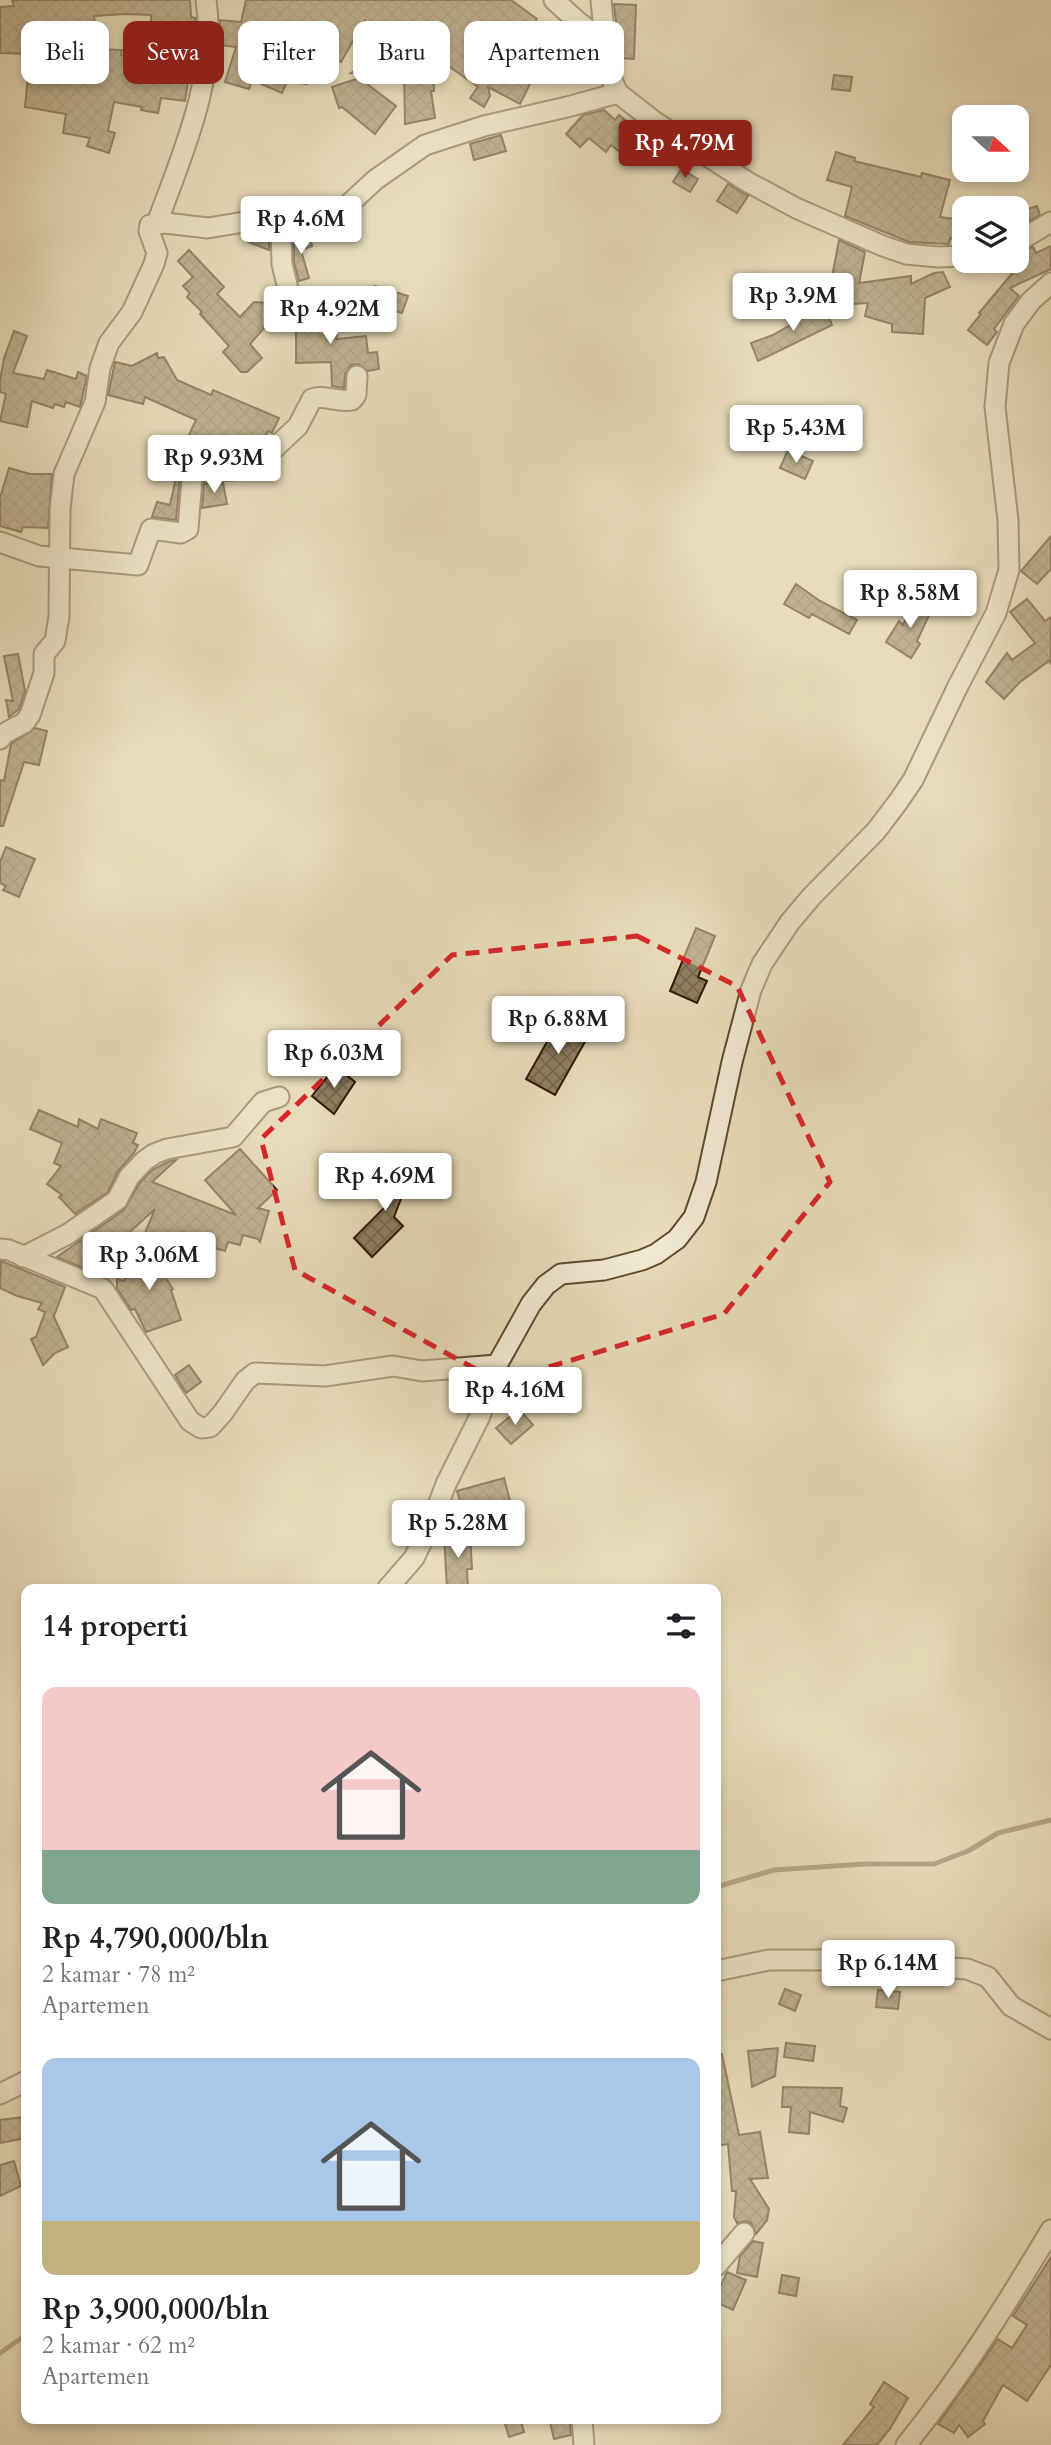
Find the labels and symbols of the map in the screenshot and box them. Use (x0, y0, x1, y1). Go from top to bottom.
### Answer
north arrow (952, 105, 1029, 182)
pin: Rp 4.79M (613, 120, 757, 180)
pin: Rp 4.6M (236, 196, 366, 256)
pin: Rp 3.9M (728, 274, 858, 333)
pin: Rp 4.92M (258, 286, 402, 346)
pin: Rp 5.43M (724, 406, 868, 465)
pin: Rp 9.93M (142, 435, 286, 495)
pin: Rp 8.58M (838, 570, 982, 630)
pin: Rp 6.88M (486, 996, 630, 1056)
pin: Rp 6.03M (262, 1030, 406, 1090)
pin: Rp 4.69M (313, 1154, 457, 1213)
pin: Rp 3.06M (77, 1232, 221, 1292)
pin: Rp 4.16M (443, 1368, 587, 1427)
pin: Rp 5.28M (386, 1500, 530, 1560)
pin: Rp 6.14M (816, 1940, 960, 2000)

